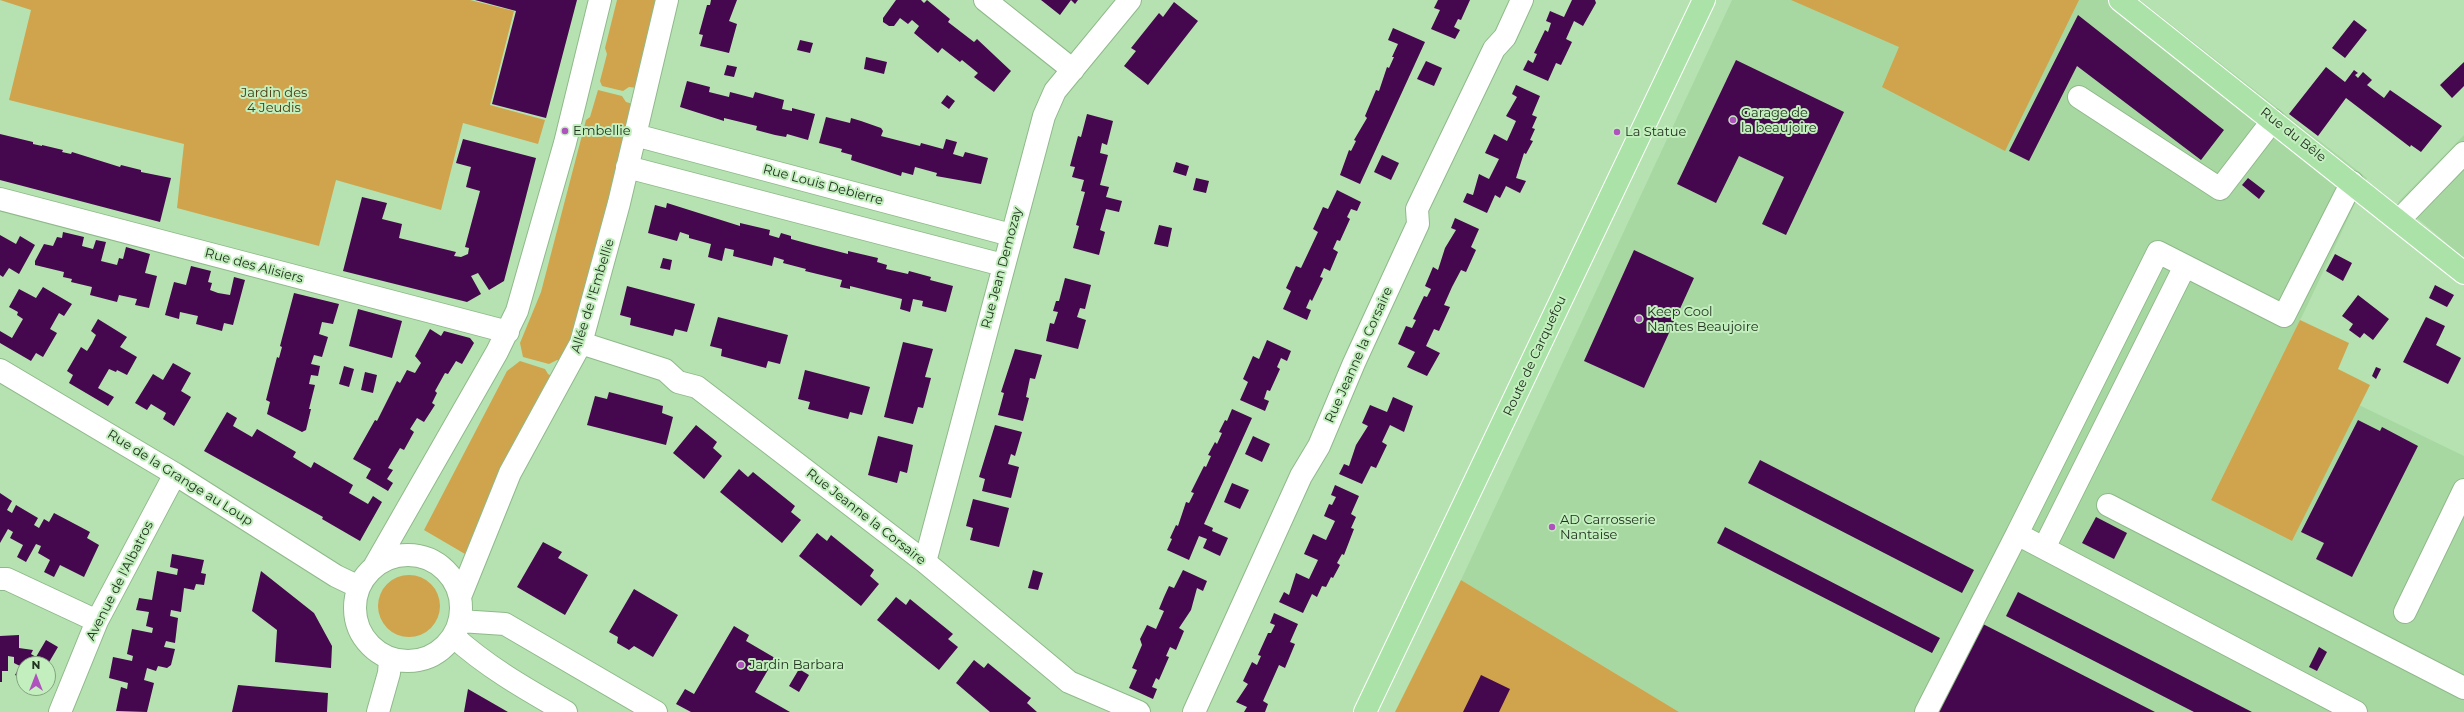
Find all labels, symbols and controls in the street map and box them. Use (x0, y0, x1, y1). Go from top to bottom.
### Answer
park label: Jardin des 4 Jeudis (241, 85, 307, 116)
street label: Rue du Bêle (2257, 104, 2329, 166)
place label: Garage de la beaujoire (1741, 105, 1817, 136)
marker: Garage de la beaujoire (1728, 115, 1738, 125)
place label: Embellie (573, 123, 630, 139)
place label: La Statue (1625, 124, 1686, 140)
marker: Embellie (560, 126, 570, 136)
marker: La Statue (1612, 127, 1622, 137)
street label: Rue Louis Debierre (761, 161, 885, 209)
street label: Rue Jean Demozay (978, 206, 1026, 330)
street label: Allée de l'Embellie (568, 237, 618, 355)
street label: Rue des Alisiers (203, 245, 305, 287)
street label: Rue Jeanne la Corsaire (1322, 285, 1396, 425)
street label: Route de Carquefou (1500, 293, 1570, 419)
place label: Keep Cool Nantes Beaujoire (1647, 304, 1759, 335)
marker: Keep Cool Nantes Beaujoire (1634, 314, 1644, 324)
street label: Rue de la Grange au Loup (104, 427, 256, 529)
street label: Rue Jeanne la Corsaire (803, 466, 929, 568)
place label: AD Carrosserie Nantaise (1560, 512, 1656, 543)
street label: Avenue de l'Albatros (83, 519, 157, 643)
marker: AD Carrosserie Nantaise (1547, 522, 1557, 532)
north arrow (16, 656, 56, 696)
place label: Jardin Barbara (749, 657, 844, 673)
text: N (32, 658, 40, 672)
marker: Jardin Barbara (736, 660, 746, 670)

